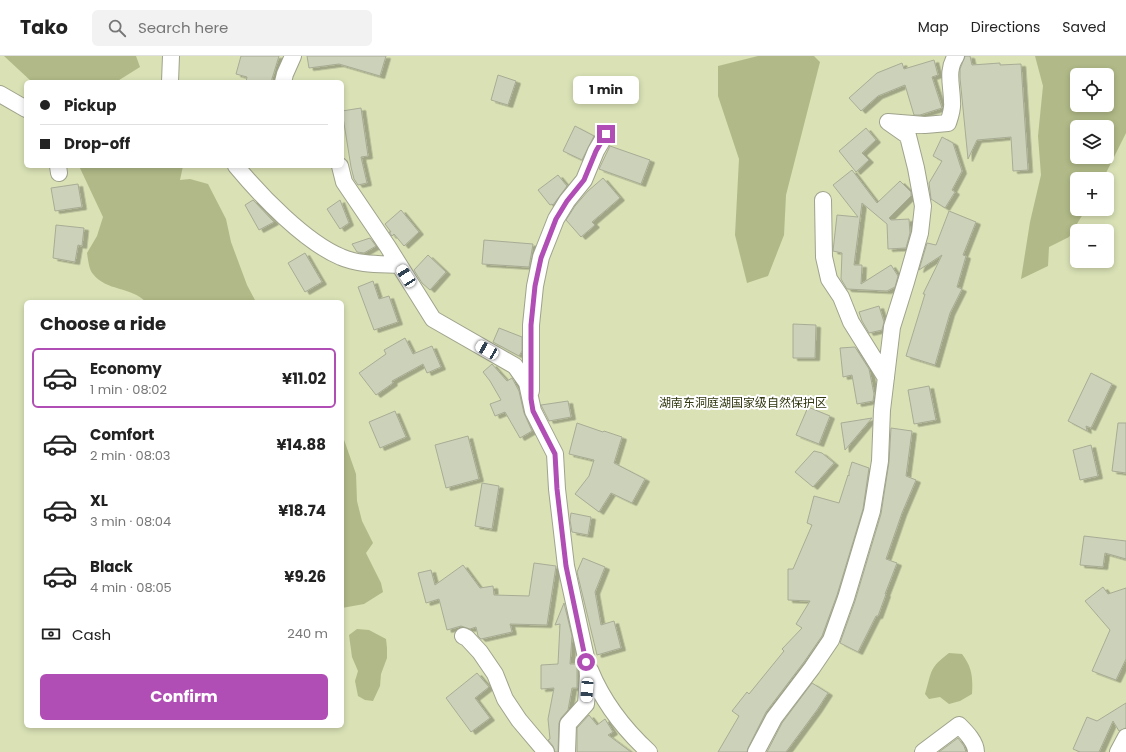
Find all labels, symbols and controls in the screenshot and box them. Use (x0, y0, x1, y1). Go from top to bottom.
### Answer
search box (92, 10, 372, 46)
text: Tako (20, 14, 68, 41)
icon: search (106, 17, 128, 39)
text: Search here (138, 17, 228, 38)
text: Map (918, 17, 949, 37)
text: Directions (971, 17, 1040, 37)
text: Saved (1062, 17, 1106, 37)
map controls (1070, 68, 1114, 268)
button: locate (1070, 68, 1114, 112)
callout: 1 min (573, 76, 639, 104)
text: 1 min (589, 80, 623, 99)
text: Pickup (64, 95, 116, 116)
button: layers (1070, 120, 1114, 164)
route end (597, 125, 615, 143)
text: Drop-off (64, 133, 130, 154)
button: + (1070, 172, 1114, 216)
button: − (1070, 224, 1114, 268)
car (394, 263, 418, 289)
text: Choose a ride (40, 311, 166, 336)
car (474, 339, 500, 361)
text: Economy (90, 358, 162, 379)
icon: car (42, 360, 78, 396)
text: ¥11.02 (282, 368, 326, 389)
text: 1 min · 08:02 (90, 380, 167, 399)
park label: 湖南东洞庭湖国家级自然保护区 (659, 394, 827, 411)
text: Comfort (90, 424, 154, 445)
icon: car (42, 426, 78, 462)
text: ¥14.88 (276, 434, 326, 455)
text: 2 min · 08:03 (90, 446, 171, 465)
text: XL (90, 490, 108, 511)
icon: car (42, 492, 78, 528)
text: ¥18.74 (278, 500, 326, 521)
text: 3 min · 08:04 (90, 512, 171, 531)
text: Black (90, 556, 133, 577)
icon: car (42, 558, 78, 594)
text: ¥9.26 (284, 566, 326, 587)
text: 4 min · 08:05 (90, 578, 172, 597)
icon: cash (40, 623, 62, 645)
text: Cash (72, 624, 111, 645)
text: 240 m (287, 624, 328, 643)
route start (577, 653, 595, 671)
button: Confirm (40, 674, 328, 720)
car (580, 678, 594, 702)

